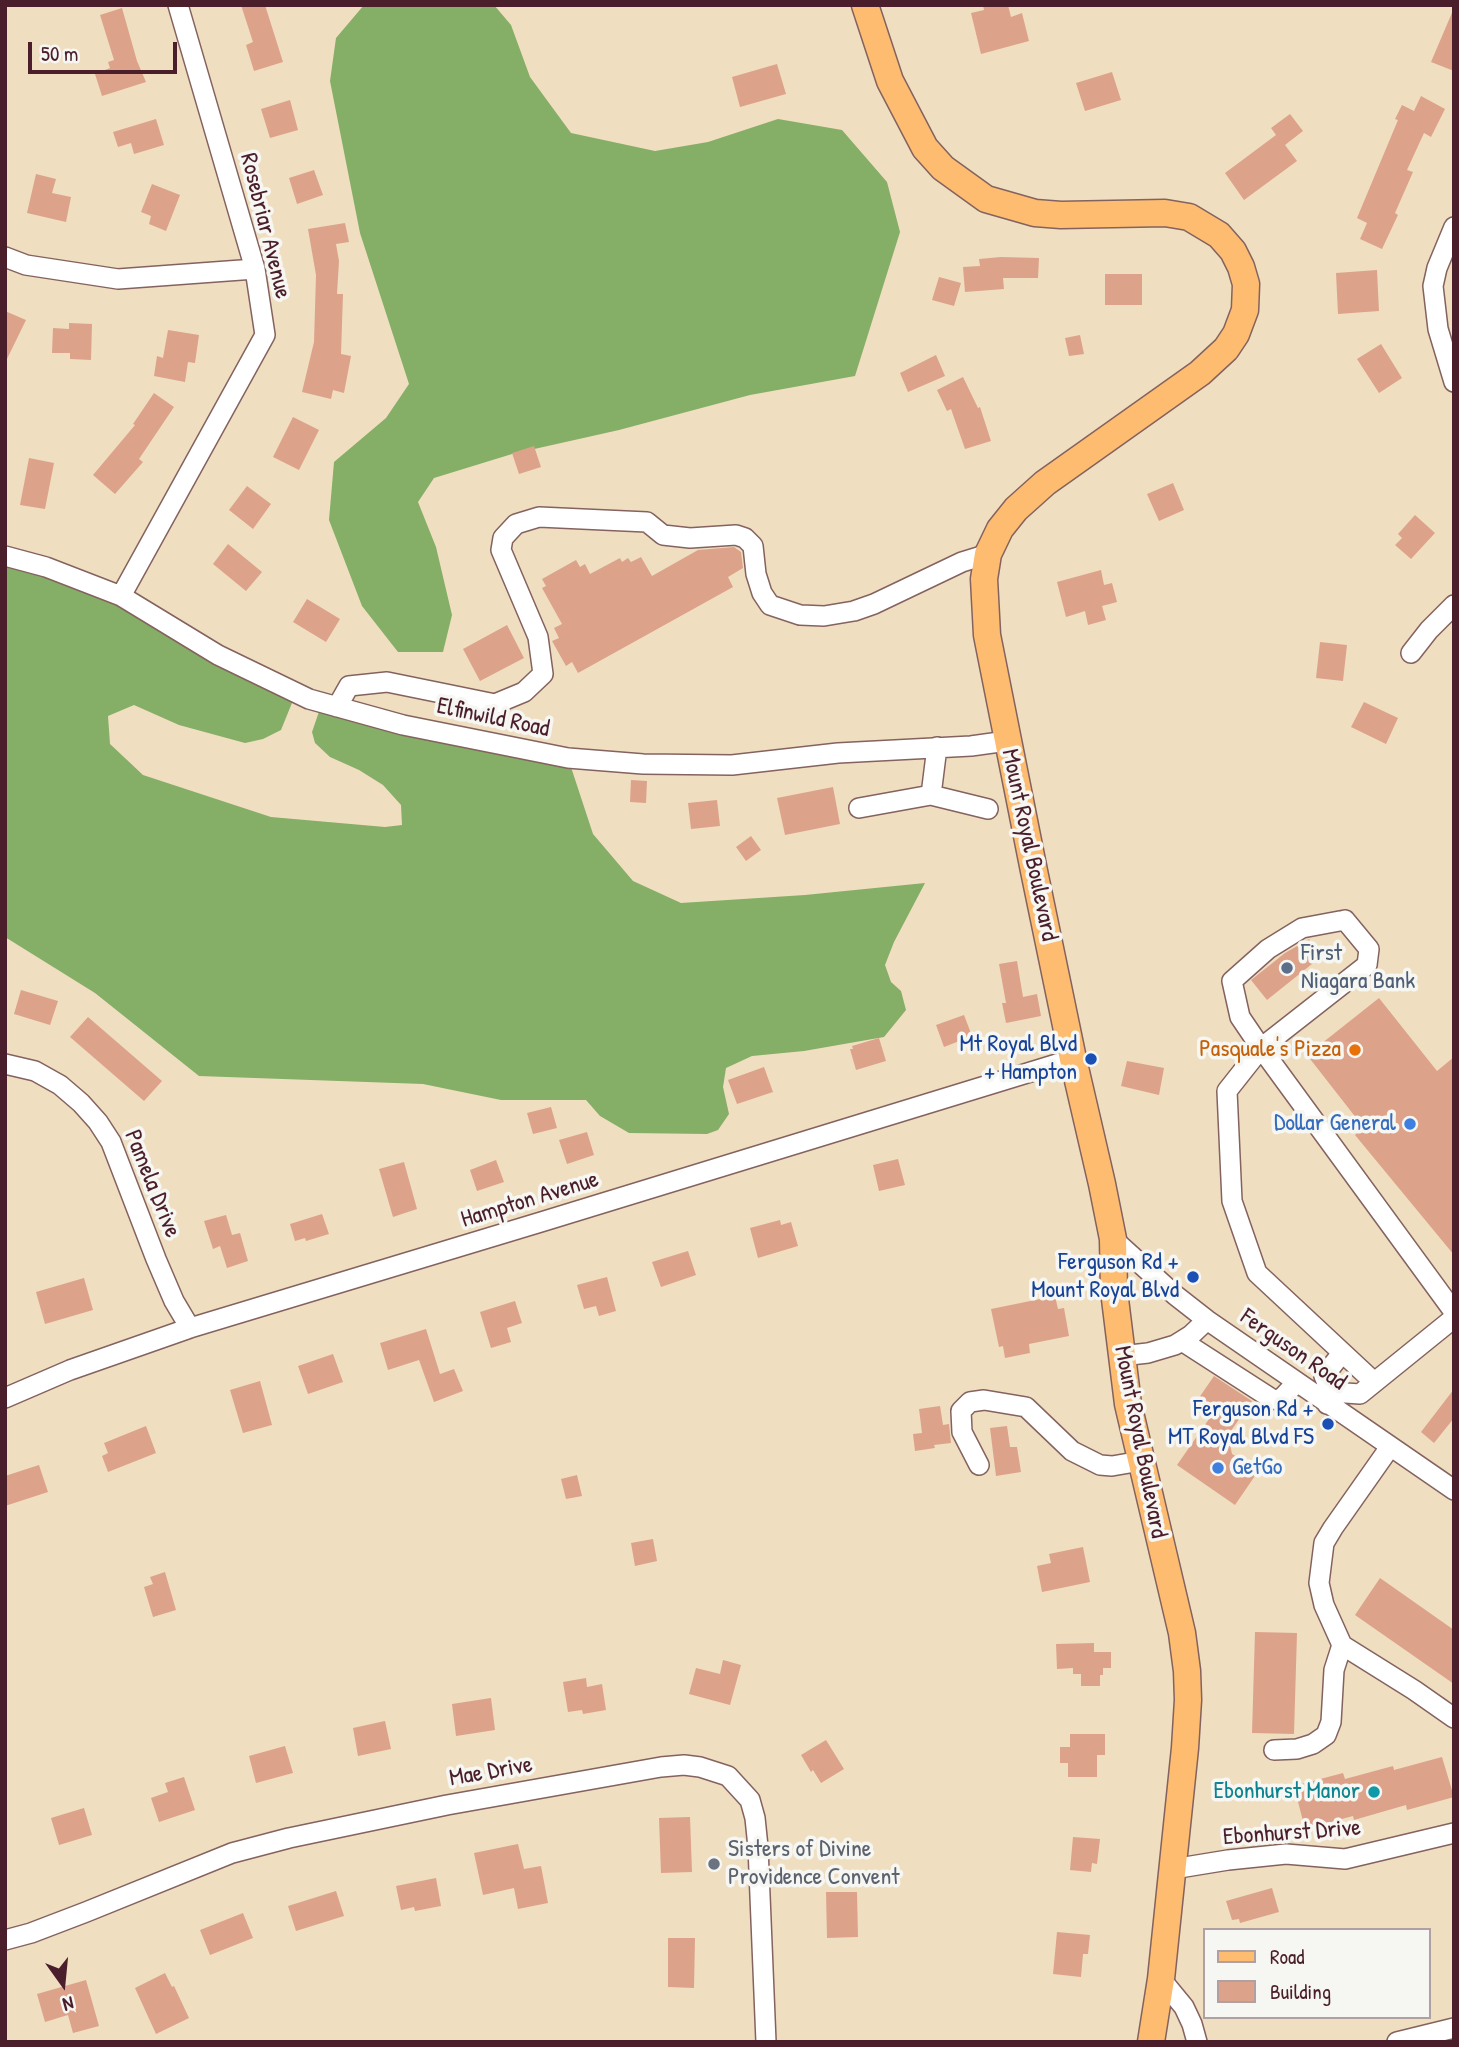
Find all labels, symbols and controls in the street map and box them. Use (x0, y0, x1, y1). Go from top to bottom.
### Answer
scale bar (32, 28, 180, 72)
text: 50 m (41, 39, 78, 68)
street label: Rosebriar Avenue (233, 150, 297, 302)
street label: Elfinwild Road (434, 692, 552, 744)
street label: Mount Royal Boulevard (995, 747, 1063, 943)
place label: First Niagara Bank (1301, 940, 1415, 996)
marker: First Niagara Bank (1279, 960, 1295, 976)
place label: Mt Royal Blvd + Hampton (959, 1031, 1077, 1087)
place label: Pasquale's Pizza (1199, 1036, 1341, 1064)
marker: Pasquale's Pizza (1347, 1042, 1363, 1058)
marker: Mt Royal Blvd + Hampton (1083, 1051, 1099, 1067)
place label: Dollar General (1274, 1110, 1396, 1138)
marker: Dollar General (1402, 1116, 1418, 1132)
street label: Pamela Drive (117, 1126, 187, 1242)
street label: Hampton Avenue (458, 1165, 602, 1235)
place label: Ferguson Rd + Mount Royal Blvd (1031, 1249, 1179, 1305)
marker: Ferguson Rd + Mount Royal Blvd (1185, 1269, 1201, 1285)
street label: Ferguson Road (1234, 1303, 1352, 1397)
street label: Mount Royal Boulevard (1107, 1343, 1173, 1541)
place label: Ferguson Rd + MT Royal Blvd FS (1168, 1396, 1314, 1452)
marker: Ferguson Rd + MT Royal Blvd FS (1320, 1416, 1336, 1432)
place label: GetGo (1232, 1454, 1283, 1482)
marker: GetGo (1210, 1460, 1226, 1476)
street label: Mae Drive (447, 1751, 535, 1793)
place label: Ebonhurst Manor (1214, 1778, 1360, 1806)
marker: Ebonhurst Manor (1366, 1784, 1382, 1800)
street label: Ebonhurst Drive (1222, 1814, 1362, 1852)
place label: Sisters of Divine Providence Convent (728, 1836, 900, 1892)
marker: Sisters of Divine Providence Convent (706, 1856, 722, 1872)
legend (1204, 1928, 1431, 2019)
text: Road (1270, 1942, 1304, 1971)
north arrow (28, 1949, 98, 2019)
text: Building (1270, 1977, 1331, 2006)
text: N (60, 1990, 77, 2018)

